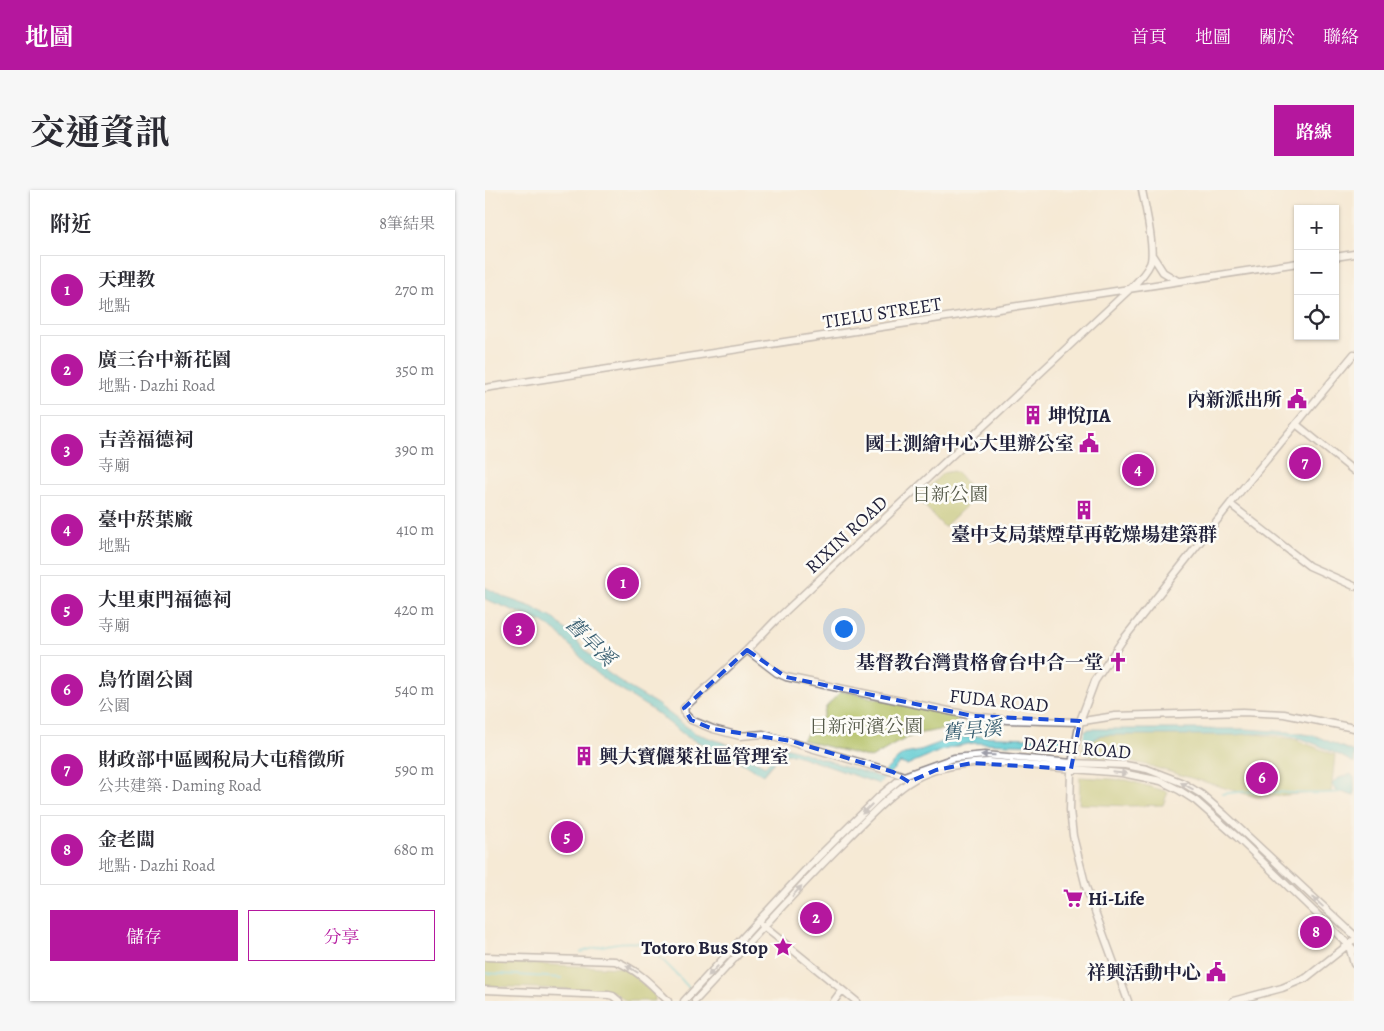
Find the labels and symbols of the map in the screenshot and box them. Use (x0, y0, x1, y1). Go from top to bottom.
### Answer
street label: TIELU STREET (821, 291, 944, 335)
place label: 內新派出所 (1187, 387, 1282, 413)
public building icon: 內新派出所 (1286, 388, 1308, 410)
place label: 坤悅JIA (1048, 403, 1112, 429)
building icon: 坤悅JIA (1022, 404, 1044, 426)
place label: 國土測繪中心大里辦公室 (865, 431, 1074, 457)
public building icon: 國土測繪中心大里辦公室 (1078, 432, 1100, 454)
pin: 7 (1289, 444, 1321, 482)
pin: 4 (1122, 451, 1154, 489)
park label: 日新公園 (912, 482, 988, 508)
street label: RIXIN ROAD (800, 490, 894, 580)
building icon: 臺中支局葉煙草再乾燥場建築群 (1073, 499, 1095, 521)
place label: 臺中支局葉煙草再乾燥場建築群 (951, 522, 1217, 548)
pin: 1 (607, 564, 639, 602)
pin: 3 (503, 610, 535, 648)
water label: 舊旱溪 (560, 611, 623, 674)
your location (831, 616, 857, 642)
place label: 基督教台灣貴格會台中合一堂 (856, 650, 1103, 676)
church icon: 基督教台灣貴格會台中合一堂 (1107, 651, 1129, 673)
street label: FUDA ROAD (948, 683, 1050, 719)
park label: 日新河濱公園 (809, 714, 923, 740)
water label: 舊旱溪 (941, 714, 1005, 747)
street label: DAZHI ROAD (1022, 730, 1132, 766)
place label: 興大寶儷萊社區管理室 (599, 744, 789, 770)
building icon: 興大寶儷萊社區管理室 (573, 745, 595, 767)
one-way arrow (980, 751, 996, 759)
pin: 6 (1246, 759, 1278, 797)
one-way arrow (1112, 769, 1128, 777)
one-way arrow (1180, 781, 1193, 790)
one-way arrow (861, 803, 873, 815)
pin: 5 (551, 818, 583, 856)
one-way arrow (791, 885, 803, 897)
place label: Hi-Life (1088, 886, 1145, 912)
supermarket icon: Hi-Life (1062, 887, 1084, 909)
one-way arrow (1313, 896, 1325, 908)
pin: 2 (800, 899, 832, 937)
pin: 8 (1300, 913, 1332, 951)
place label: Totoro Bus Stop (642, 935, 768, 961)
place icon: Totoro Bus Stop (772, 936, 794, 958)
place label: 祥興活動中心 (1087, 960, 1201, 986)
public building icon: 祥興活動中心 (1205, 961, 1227, 983)
one-way arrow (707, 964, 719, 976)
one-way arrow (625, 965, 638, 974)

